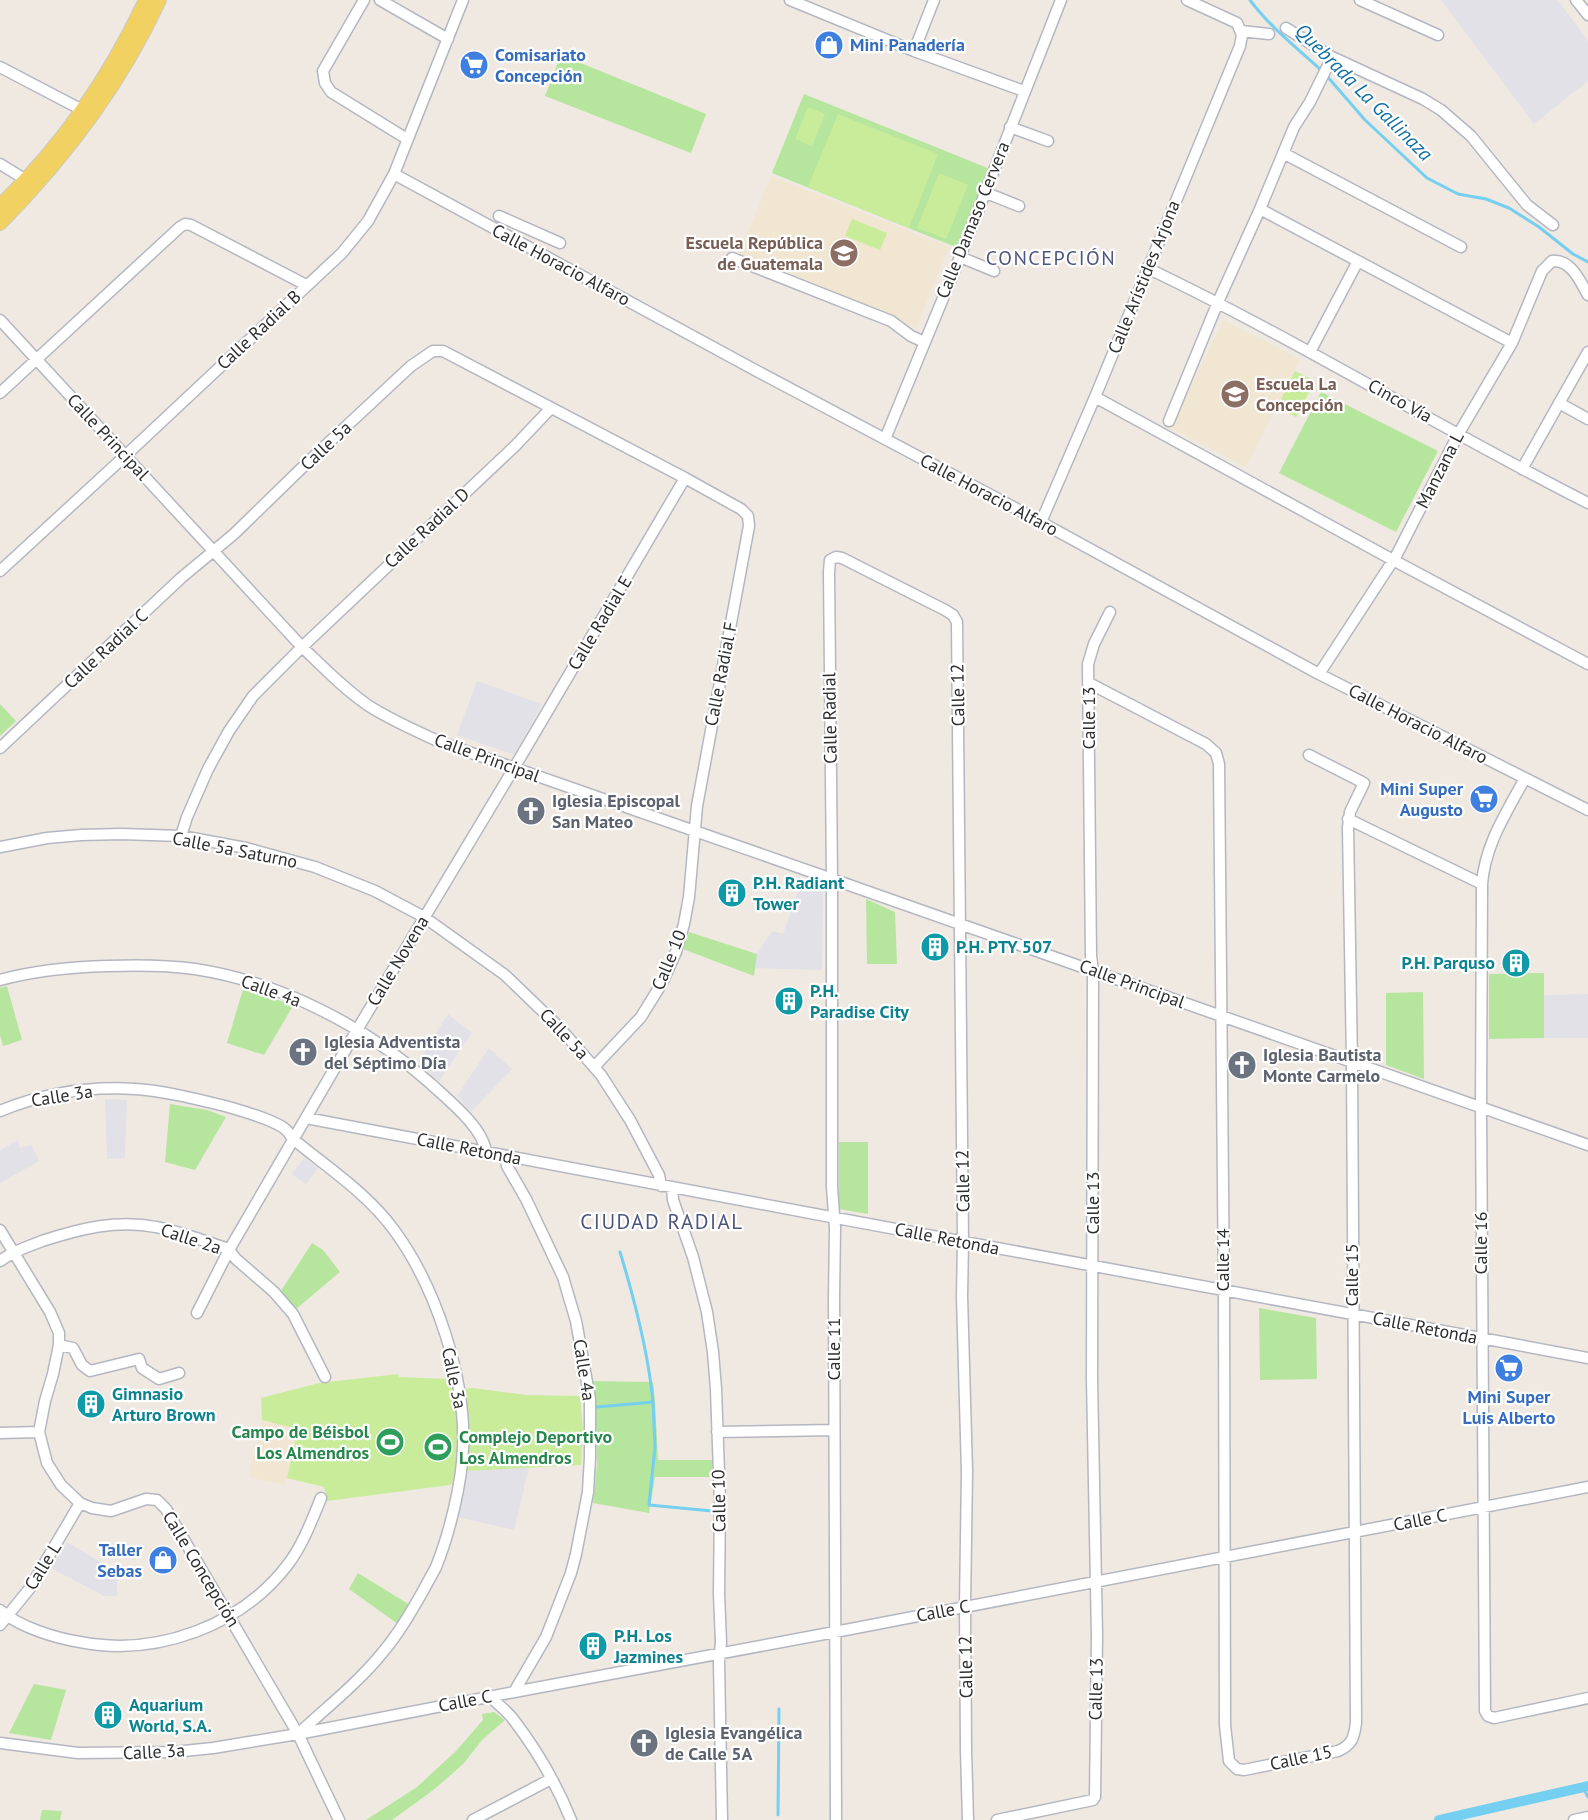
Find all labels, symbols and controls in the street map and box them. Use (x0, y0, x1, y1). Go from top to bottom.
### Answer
water label: Quebrada La Gallinaza (1290, 18, 1439, 167)
shop icon: Mini Panadería (813, 29, 845, 61)
place label: Mini Panadería (850, 33, 965, 56)
place label: Comisariato Concepción (495, 43, 586, 87)
supermarket icon: Comisariato Concepción (458, 49, 490, 81)
street label: Calle Damaso Cervera (931, 138, 1015, 302)
street label: Calle Arístides Arjona (1102, 197, 1185, 357)
street label: Calle Horacio Alfaro (488, 218, 634, 311)
place label: Escuela República de Guatemala (686, 231, 823, 275)
school or university icon: Escuela República de Guatemala (828, 237, 860, 269)
district label: CONCEPCIÓN (986, 245, 1116, 271)
street label: Calle Radial B (212, 285, 306, 374)
place label: Escuela La Concepción (1256, 372, 1343, 416)
street label: Cinco Vía (1364, 374, 1436, 428)
school or university icon: Escuela La Concepción (1219, 378, 1251, 410)
street label: Calle Principal (62, 388, 155, 485)
street label: Calle 5a (295, 416, 356, 475)
street label: Manzana L (1410, 428, 1469, 512)
street label: Calle Horacio Alfaro (916, 448, 1062, 541)
street label: Calle Radial D (379, 482, 474, 573)
street label: Calle Radial E (562, 571, 637, 674)
street label: Calle Radial C (59, 604, 152, 693)
street label: Calle Radial F (699, 620, 742, 728)
street label: Calle 12 (945, 663, 970, 727)
street label: Calle Radial (817, 671, 842, 764)
street label: Calle Horacio Alfaro (1345, 679, 1492, 769)
street label: Calle 13 (1077, 687, 1100, 749)
street label: Calle Principal (431, 728, 544, 787)
place label: Mini Super Augusto (1380, 777, 1464, 821)
supermarket icon: Mini Super Augusto (1468, 783, 1500, 815)
place label: Iglesia Episcopal San Mateo (552, 789, 680, 833)
church icon: Iglesia Episcopal San Mateo (515, 795, 547, 827)
street label: Calle 5a Saturno (171, 826, 300, 873)
place label: P.H. Radiant Tower (753, 871, 845, 915)
building icon: P.H. Radiant Tower (716, 877, 748, 909)
street label: Calle Novena (362, 911, 434, 1010)
street label: Calle 10 (646, 926, 691, 993)
building icon: P.H. PTY 507 (919, 931, 951, 963)
place label: P.H. PTY 507 (956, 935, 1052, 958)
building icon: P.H. Parquso (1500, 947, 1532, 979)
place label: P.H. Parquso (1402, 951, 1495, 974)
street label: Calle Principal (1076, 954, 1189, 1013)
street label: Calle 4a (238, 969, 304, 1012)
place label: P.H. Paradise City (810, 979, 909, 1023)
building icon: P.H. Paradise City (773, 985, 805, 1017)
street label: Calle 5a (535, 1003, 594, 1064)
place label: Iglesia Adventista del Séptimo Día (324, 1030, 460, 1074)
church icon: Iglesia Adventista del Séptimo Día (287, 1036, 319, 1068)
place label: Iglesia Bautista Monte Carmelo (1263, 1043, 1381, 1087)
church icon: Iglesia Bautista Monte Carmelo (1226, 1049, 1258, 1081)
street label: Calle 3a (29, 1079, 94, 1112)
street label: Calle Retonda (415, 1127, 524, 1170)
street label: Calle 12 (950, 1149, 975, 1213)
street label: Calle 13 (1081, 1172, 1104, 1234)
district label: CIUDAD RADIAL (580, 1208, 744, 1235)
street label: Calle 16 (1469, 1212, 1492, 1274)
street label: Calle Retonda (893, 1217, 1002, 1260)
street label: Calle 2a (158, 1218, 224, 1259)
street label: Calle 14 (1211, 1228, 1234, 1291)
street label: Calle 15 (1340, 1244, 1363, 1306)
street label: Calle Retonda (1371, 1306, 1480, 1349)
street label: Calle 11 (822, 1318, 845, 1380)
street label: Calle 4a (568, 1337, 601, 1402)
street label: Calle 3a (437, 1345, 472, 1411)
supermarket icon: Mini Super Luis Alberto (1493, 1352, 1525, 1384)
place label: Gimnasio Arturo Brown (112, 1382, 216, 1426)
place label: Mini Super Luis Alberto (1463, 1385, 1556, 1429)
building icon: Gimnasio Arturo Brown (75, 1388, 107, 1420)
place label: Campo de Béisbol Los Almendros (232, 1420, 370, 1464)
place label: Complejo Deportivo Los Almendros (459, 1425, 612, 1469)
sports icon: Campo de Béisbol Los Almendros (374, 1426, 406, 1458)
sports icon: Complejo Deportivo Los Almendros (422, 1431, 454, 1463)
street label: Calle 10 (706, 1469, 731, 1533)
street label: Calle C (1391, 1503, 1448, 1536)
street label: Calle Concepción (158, 1506, 245, 1631)
street label: Calle L (19, 1537, 66, 1594)
place label: Taller Sebas (97, 1538, 143, 1582)
shop icon: Taller Sebas (147, 1544, 179, 1576)
street label: Calle C (914, 1594, 971, 1627)
place label: P.H. Los Jazmines (613, 1624, 683, 1668)
building icon: P.H. Los Jazmines (577, 1630, 609, 1662)
street label: Calle 12 (953, 1635, 978, 1699)
street label: Calle 13 (1083, 1657, 1108, 1721)
street label: Calle C (436, 1684, 493, 1717)
place label: Aquarium World, S.A. (129, 1693, 212, 1737)
building icon: Aquarium World, S.A. (92, 1699, 124, 1731)
place label: Iglesia Evangélica de Calle 5A (665, 1721, 803, 1765)
church icon: Iglesia Evangélica de Calle 5A (628, 1727, 660, 1759)
street label: Calle 3a (122, 1738, 186, 1765)
street label: Calle 15 (1268, 1740, 1334, 1775)

